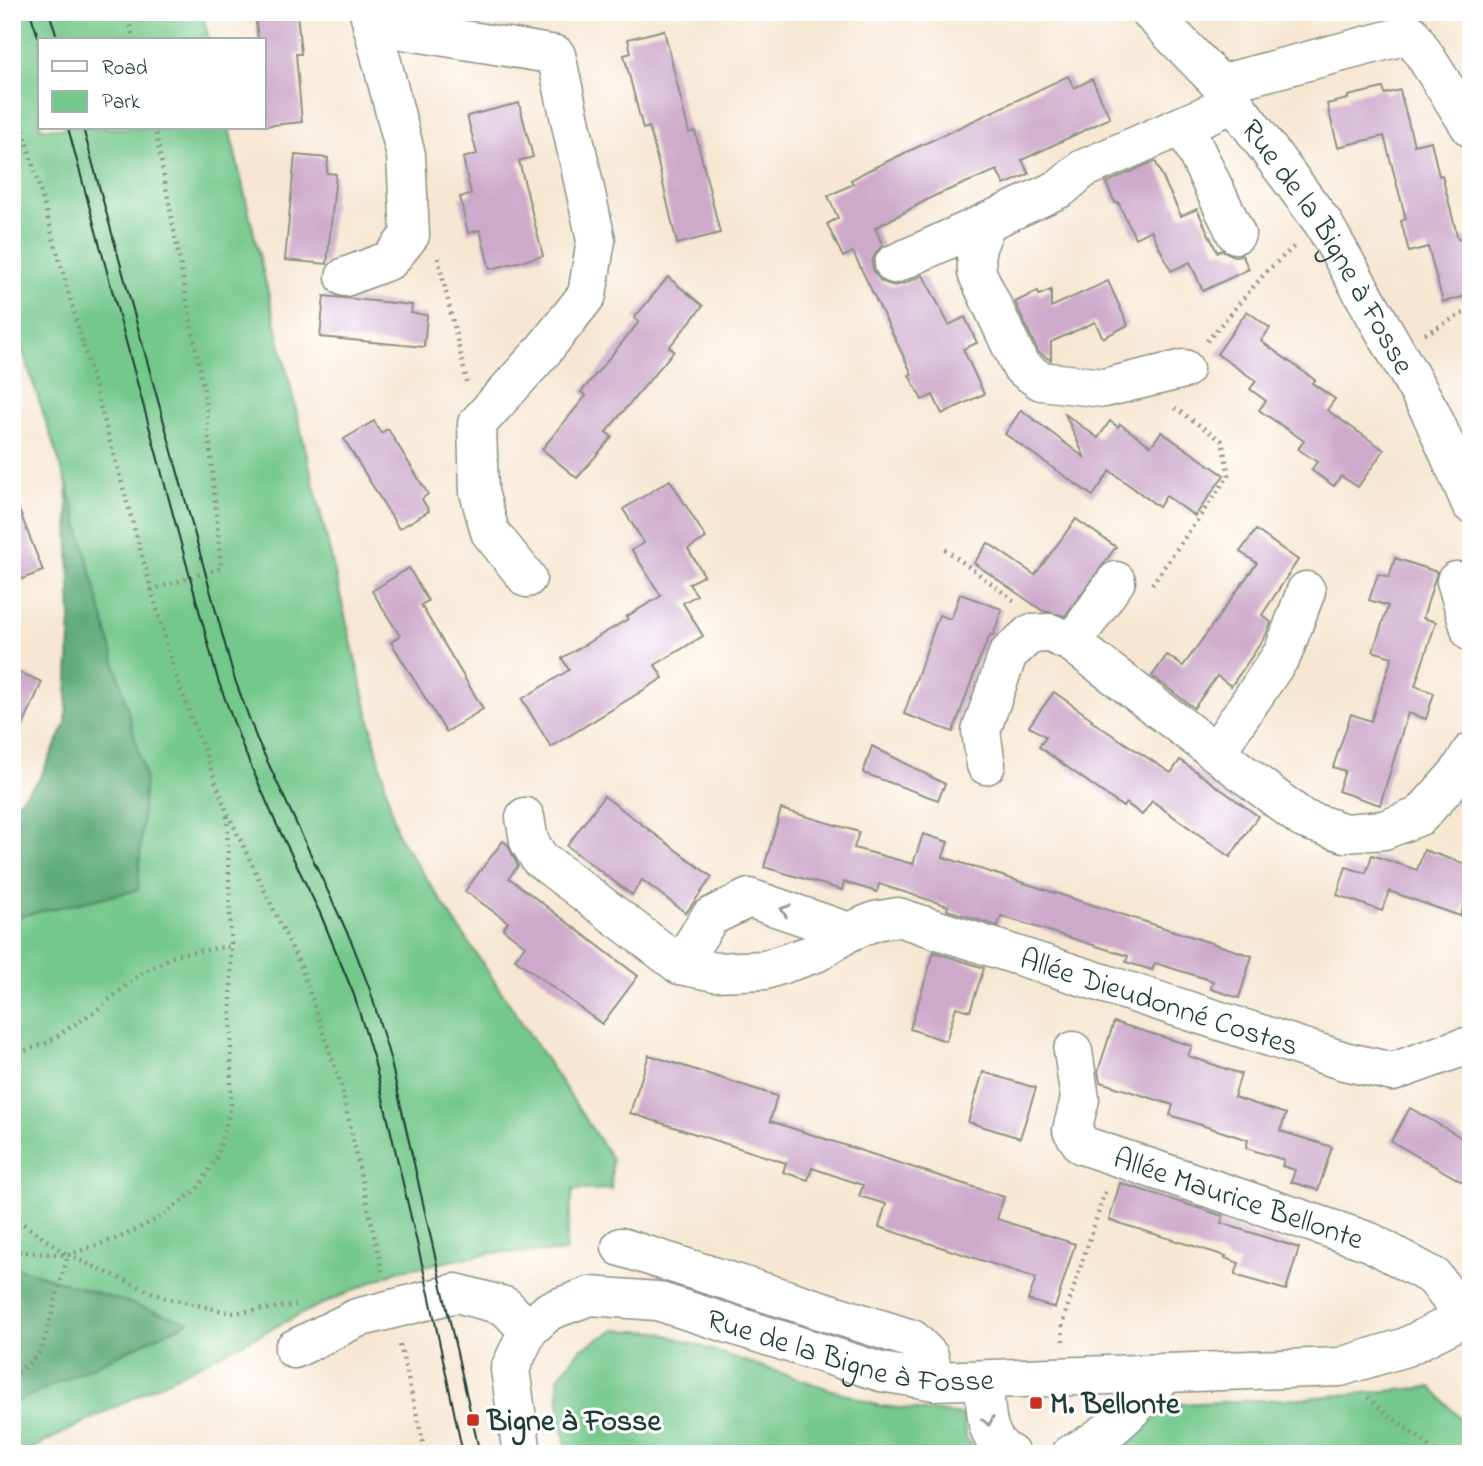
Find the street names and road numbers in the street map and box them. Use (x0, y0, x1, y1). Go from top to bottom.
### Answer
street label: Rue de la Bigne à Fosse (1229, 111, 1424, 384)
street label: Allée Dieudonné Costes (1014, 939, 1303, 1070)
street label: Allée Maurice Bellonte (1107, 1138, 1369, 1263)
street label: Rue de la Bigne à Fosse (700, 1299, 995, 1406)

